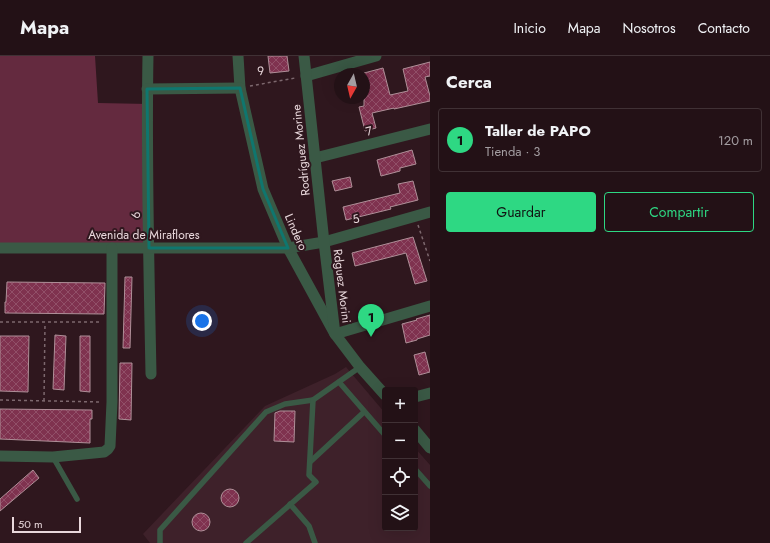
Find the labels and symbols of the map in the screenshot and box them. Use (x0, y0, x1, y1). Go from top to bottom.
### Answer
street label: 9 (256, 61, 266, 80)
north arrow (334, 68, 370, 104)
street label: Rodríguez Morine (287, 104, 315, 196)
street label: 7 (364, 121, 375, 140)
street label: 5 (350, 209, 362, 229)
street label: 6 (127, 211, 145, 219)
street label: Lindero (280, 211, 312, 254)
street label: Avenida de Miraflores (88, 226, 200, 244)
street label: Rdguez Morini (329, 248, 355, 324)
pin: 1 (358, 304, 384, 337)
your location (192, 311, 212, 331)
scale bar (12, 515, 81, 534)

